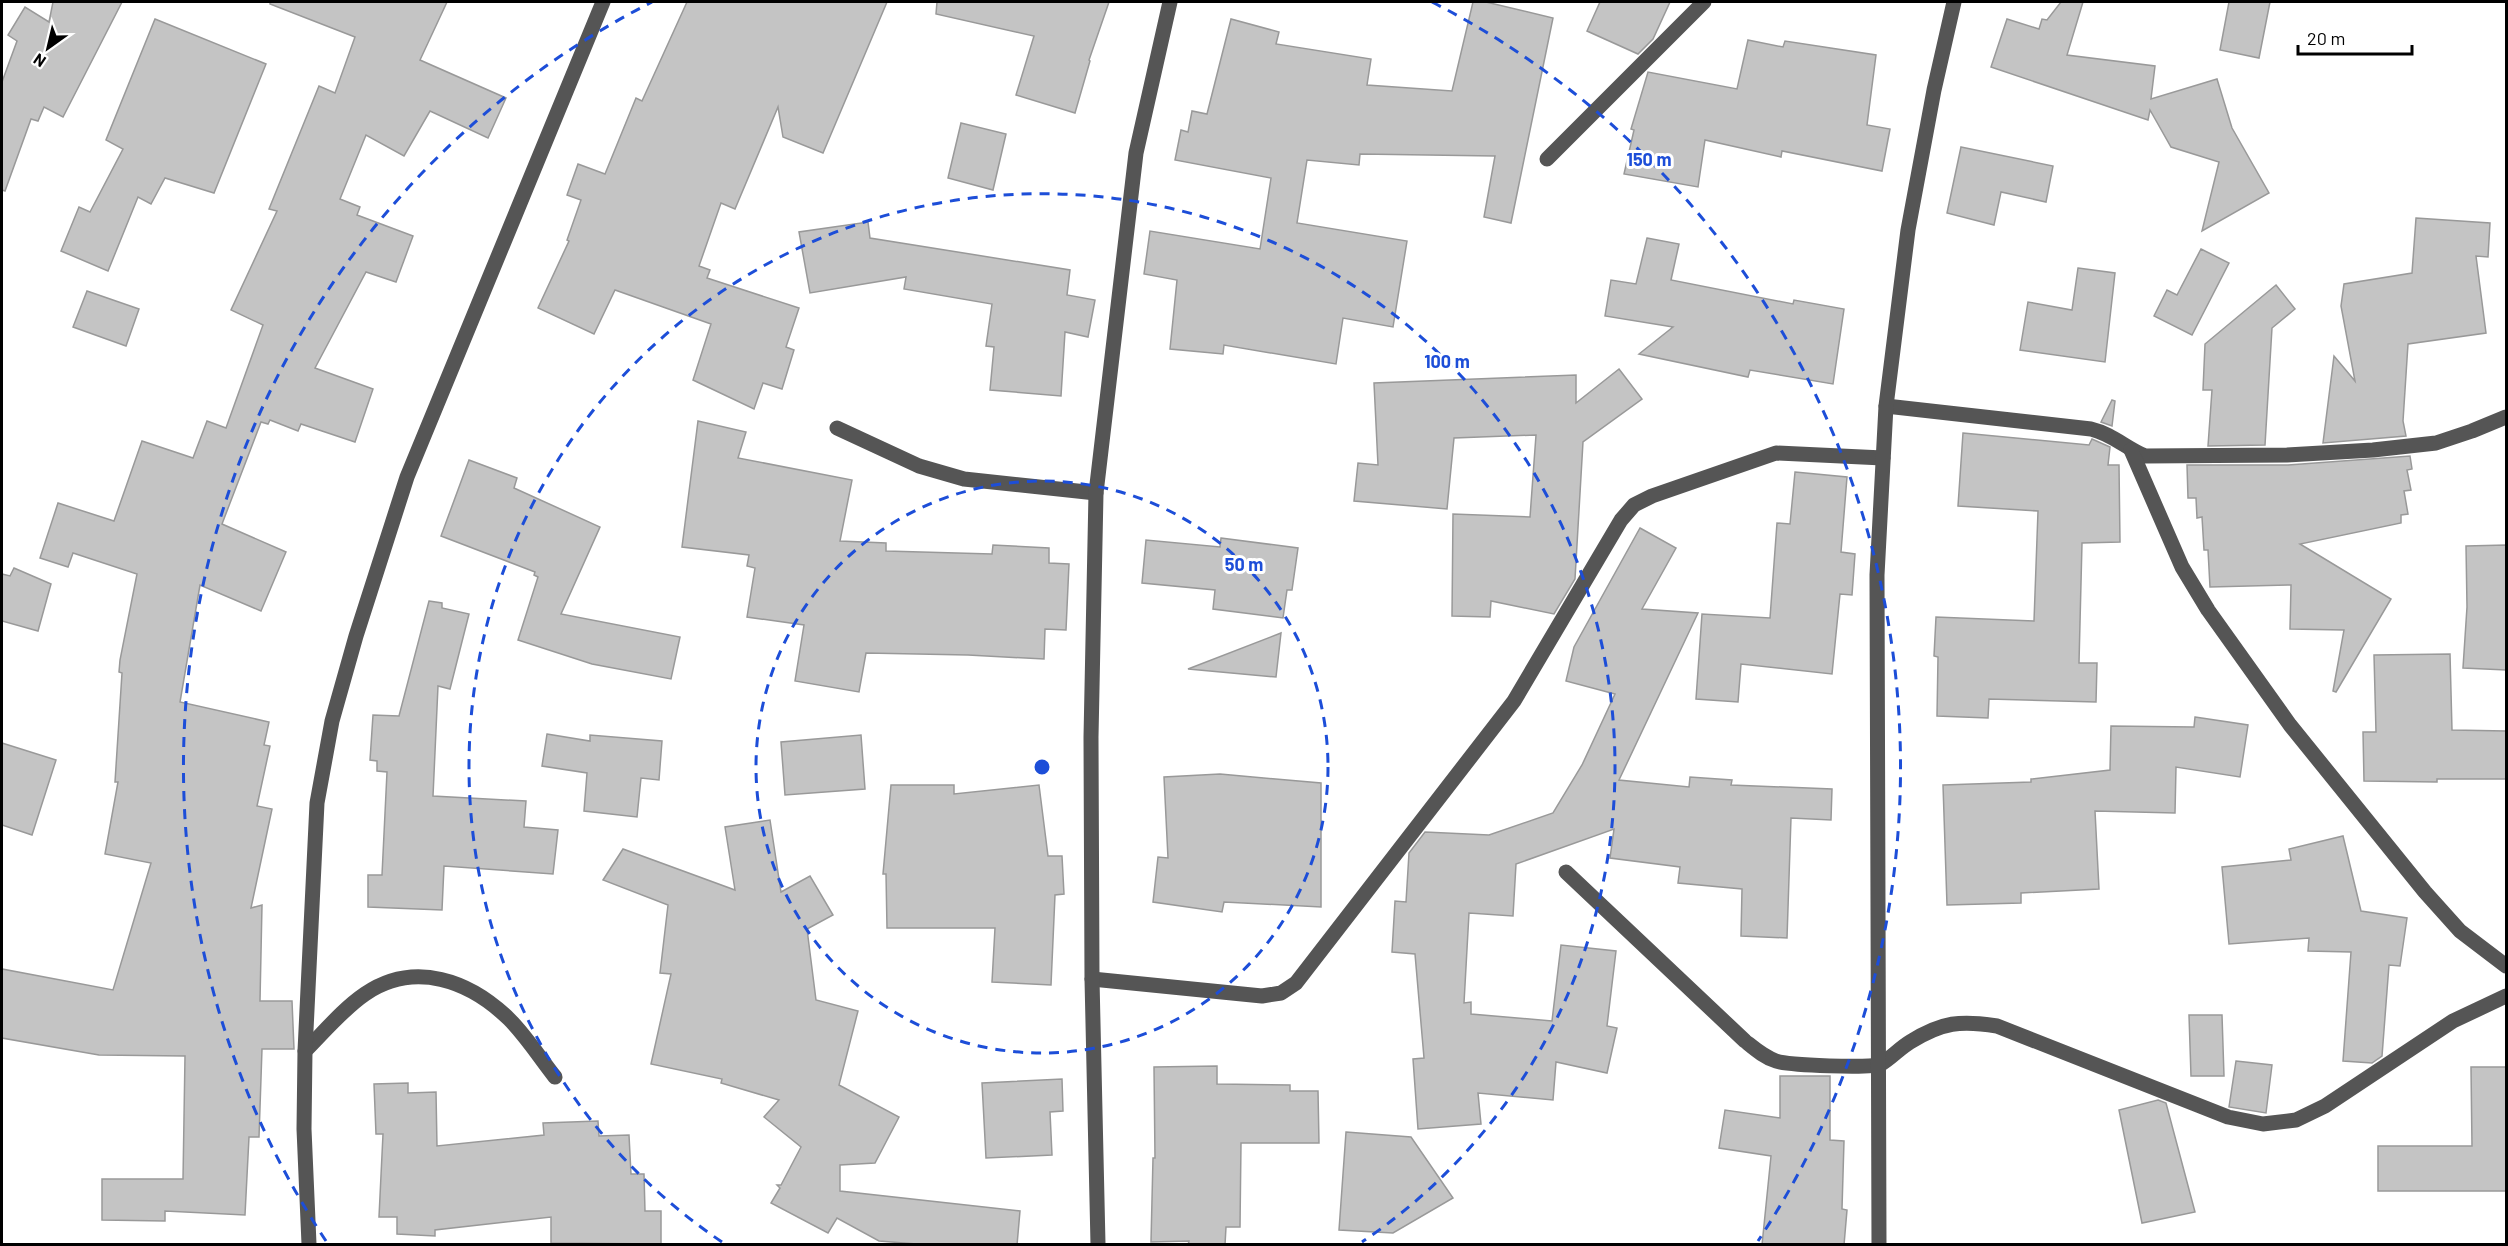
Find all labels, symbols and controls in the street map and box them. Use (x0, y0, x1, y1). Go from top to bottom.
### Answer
north arrow (18, 18, 78, 78)
scale bar (2298, 18, 2412, 56)
text: 20 m (2307, 27, 2345, 49)
text: N (30, 50, 49, 72)
text: 150 m (1627, 148, 1671, 170)
text: 100 m (1424, 350, 1470, 372)
text: 50 m (1225, 553, 1263, 575)
centre of rings (1032, 757, 1052, 777)

